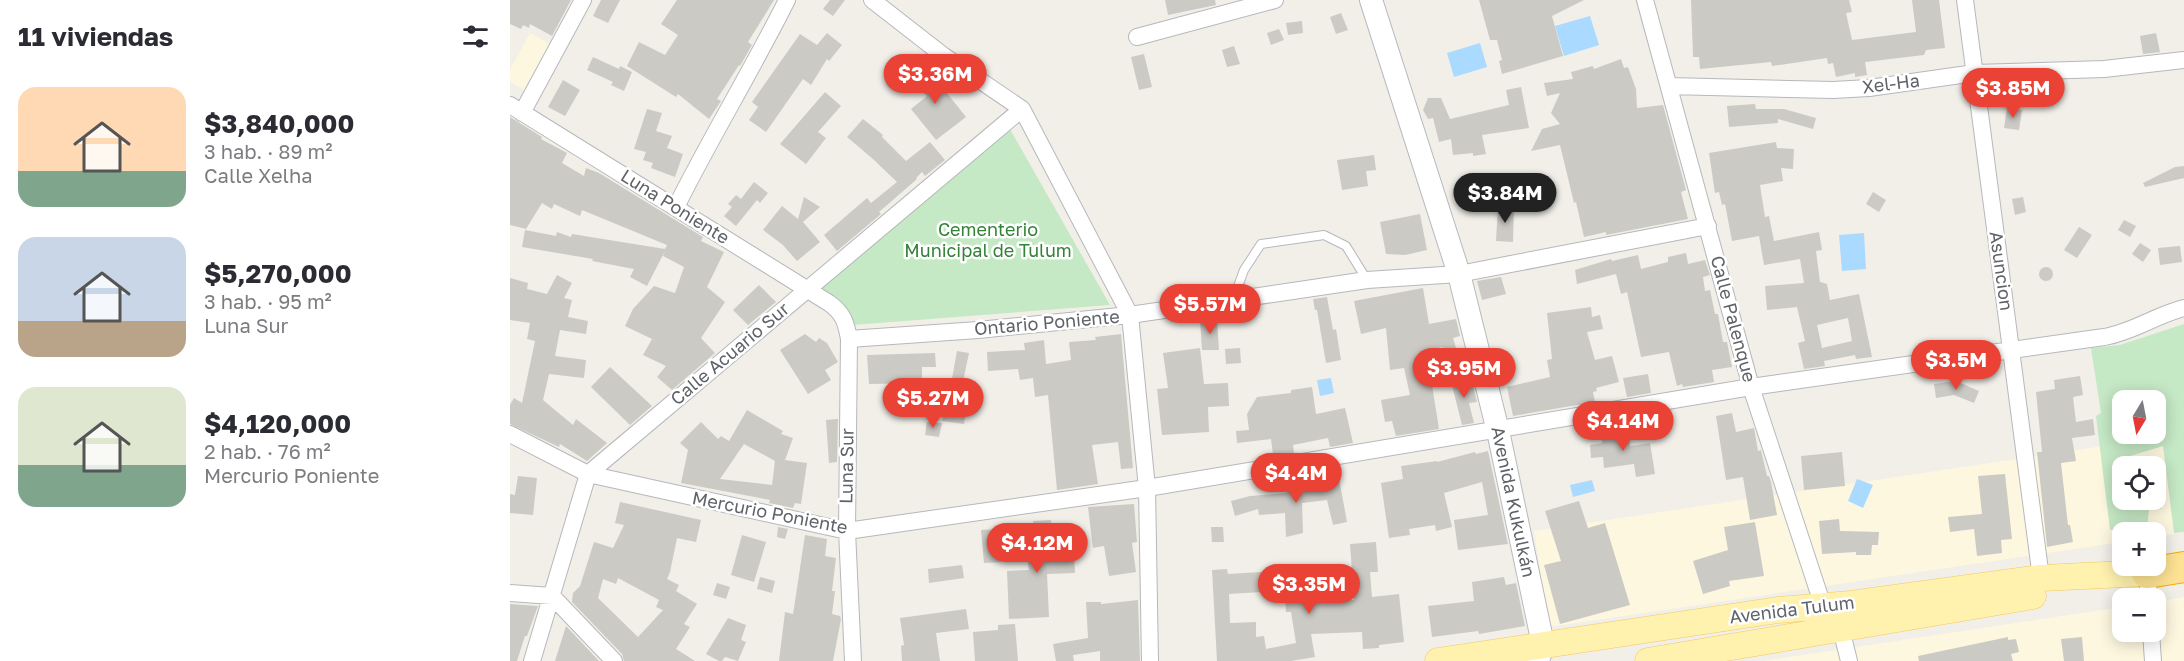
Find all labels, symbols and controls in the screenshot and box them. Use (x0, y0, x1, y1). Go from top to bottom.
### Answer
icon: filters (459, 20, 492, 53)
text: 11 viviendas (18, 21, 173, 52)
pin: $3.36M (886, 54, 984, 105)
text: $3.36M (898, 61, 972, 85)
pin: $3.85M (1964, 68, 2062, 119)
street label: Xel-Ha (1861, 69, 1921, 97)
text: $3.85M (1976, 75, 2050, 99)
text: $3,840,000 (204, 108, 354, 139)
icon: home (66, 111, 138, 183)
text: 3 hab. · 89 m² (204, 139, 332, 163)
text: Calle Xelha (204, 163, 313, 187)
street label: Luna Poniente (617, 164, 734, 248)
pin: $3.84M (1456, 173, 1554, 224)
text: $3.84M (1467, 180, 1543, 204)
park label: Cementerio Municipal de Tulum (904, 218, 1072, 261)
street label: Asuncion (1986, 230, 2018, 312)
street label: Calle Palenque (1707, 253, 1761, 384)
text: $5,270,000 (204, 258, 352, 289)
icon: home (66, 261, 138, 333)
pin: $5.57M (1161, 284, 1259, 335)
text: 3 hab. · 95 m² (204, 289, 332, 313)
text: $5.57M (1174, 291, 1246, 315)
street label: Calle Acuario Sur (666, 297, 793, 409)
street label: Ontario Poniente (973, 305, 1121, 339)
text: Luna Sur (204, 313, 288, 337)
pin: $3.5M (1914, 340, 1998, 391)
text: $3.5M (1925, 347, 1987, 371)
pin: $3.95M (1415, 348, 1513, 399)
text: $3.95M (1427, 355, 1501, 379)
pin: $5.27M (884, 378, 982, 429)
text: $5.27M (897, 385, 969, 409)
north arrow (2112, 390, 2166, 444)
map controls (2112, 390, 2166, 642)
pin: $4.14M (1574, 401, 1672, 452)
text: $4,120,000 (204, 408, 351, 439)
text: $4.14M (1587, 408, 1659, 432)
icon: home (66, 411, 138, 483)
street label: Avenida Kukulkán (1487, 424, 1541, 579)
street label: Luna Sur (834, 428, 858, 504)
text: 2 hab. · 76 m² (204, 439, 331, 463)
pin: $4.4M (1254, 453, 1338, 504)
button: locate (2112, 456, 2166, 510)
text: $4.4M (1265, 460, 1327, 484)
text: Mercurio Poniente (204, 463, 379, 487)
street label: Mercurio Poniente (691, 486, 850, 538)
button: + (2112, 522, 2166, 576)
pin: $4.12M (988, 523, 1086, 574)
text: $4.12M (1001, 530, 1073, 554)
pin: $3.35M (1260, 564, 1358, 615)
text: $3.35M (1272, 571, 1346, 595)
button: − (2112, 588, 2166, 642)
street label: Avenida Tulum (1728, 590, 1856, 628)

